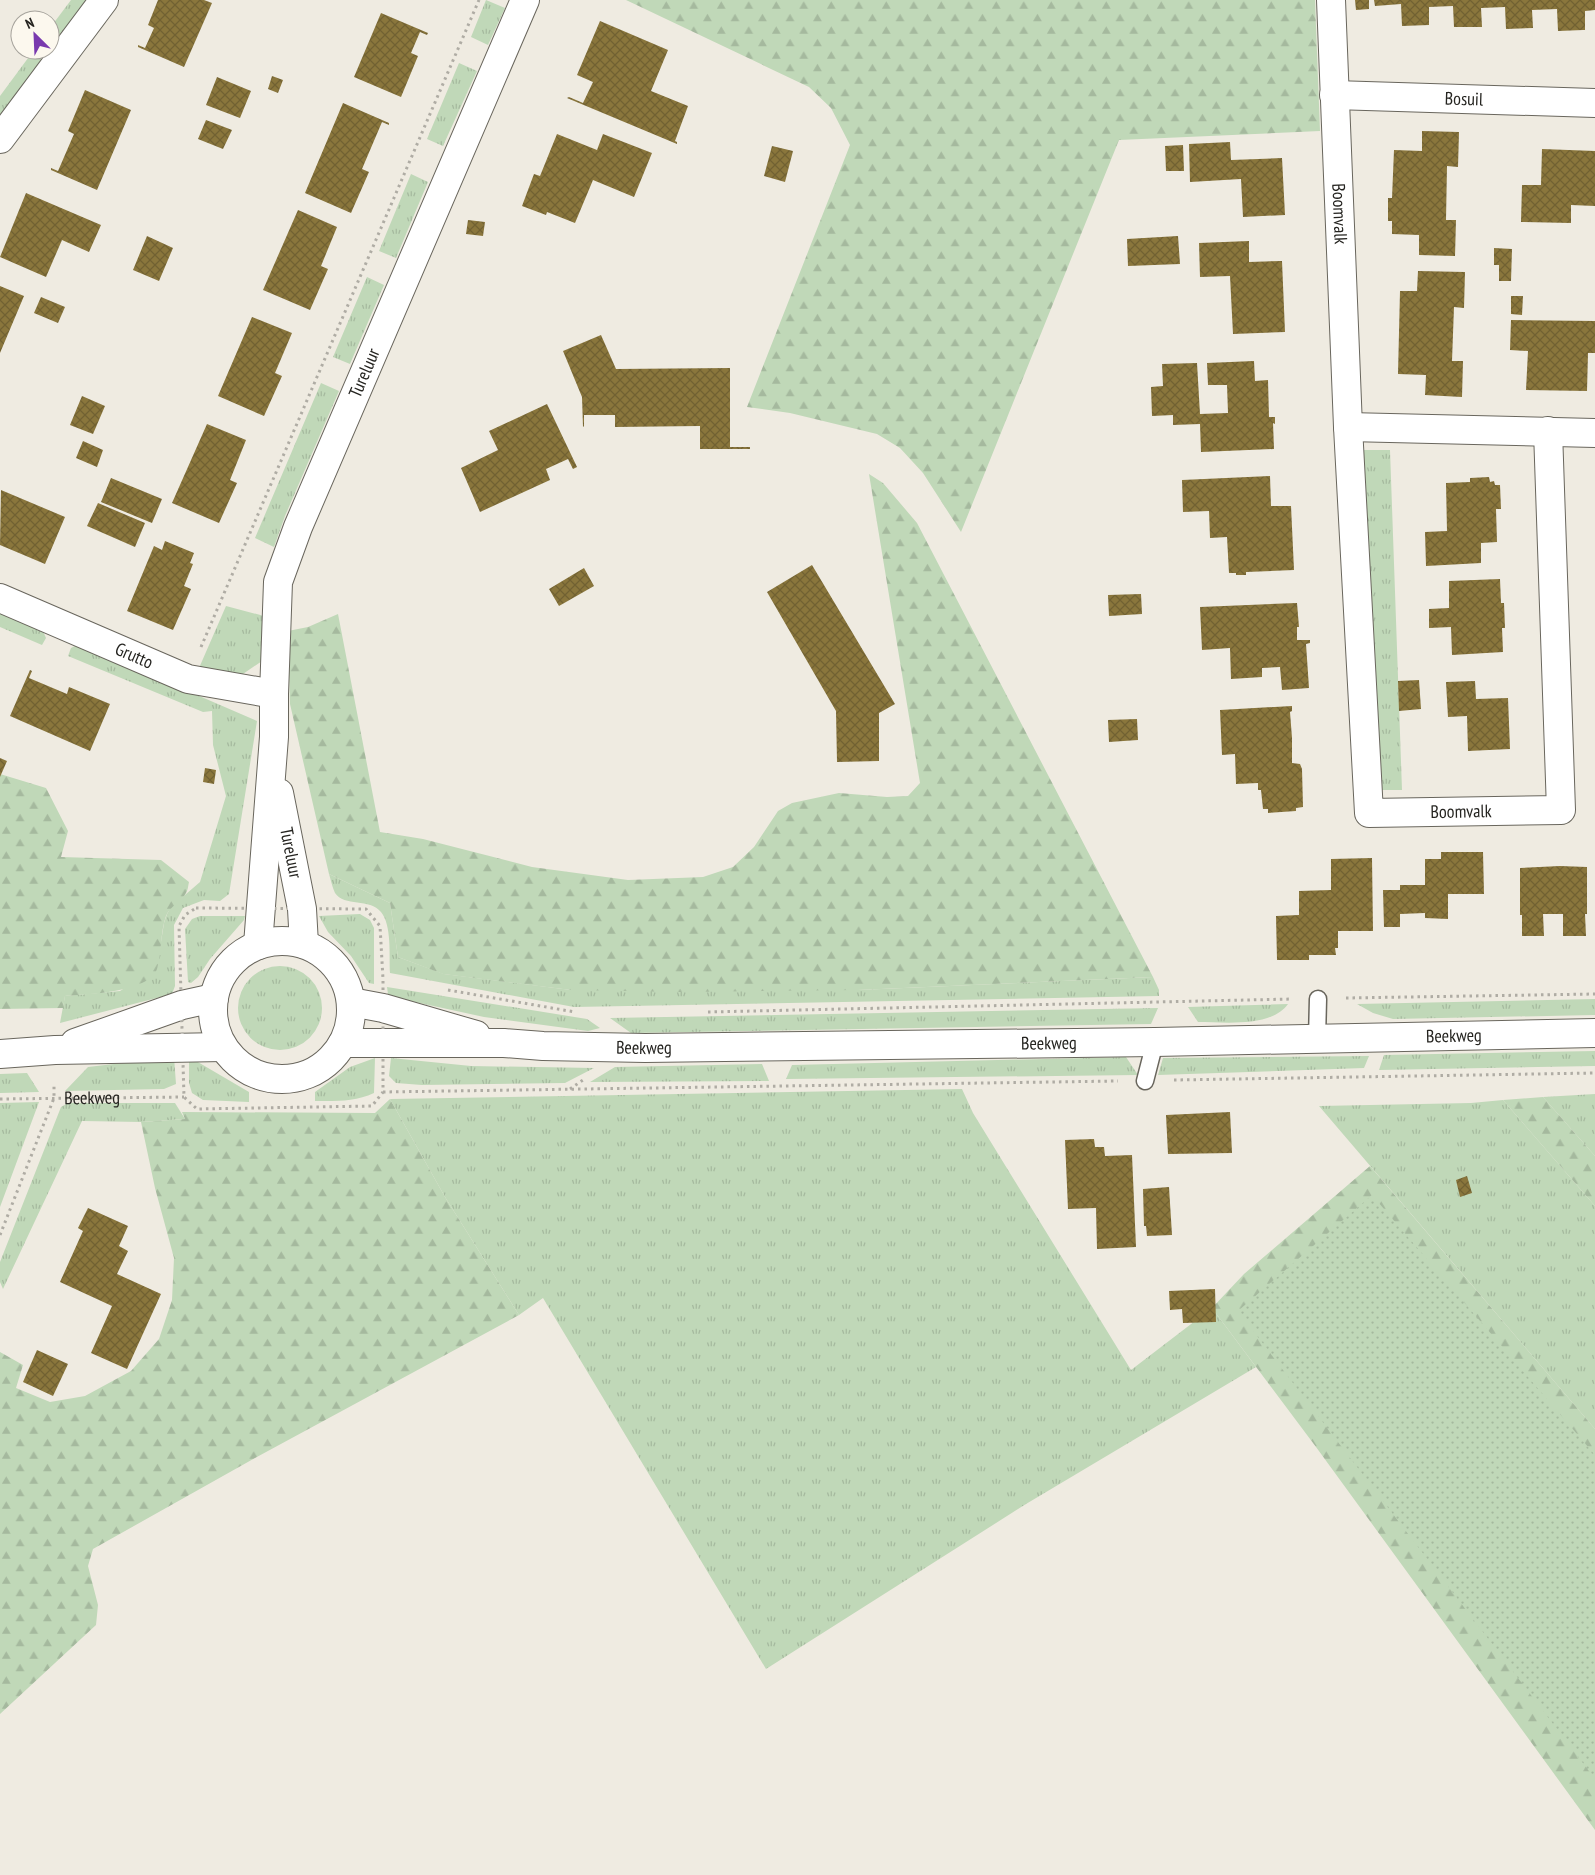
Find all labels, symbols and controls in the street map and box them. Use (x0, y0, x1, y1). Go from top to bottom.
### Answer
north arrow (10, 10, 60, 60)
text: N (23, 13, 37, 33)
street label: Bosuil (1444, 86, 1484, 111)
street label: Boomvalk (1327, 183, 1353, 245)
street label: Tureluur (343, 344, 385, 401)
street label: Grutto (112, 637, 157, 674)
street label: Boomvalk (1430, 799, 1492, 823)
street label: Tureluur (275, 825, 308, 880)
street label: Beekweg (1426, 1023, 1482, 1047)
street label: Beekweg (1021, 1031, 1077, 1055)
street label: Beekweg (616, 1035, 672, 1059)
street label: Beekweg (64, 1086, 120, 1109)

